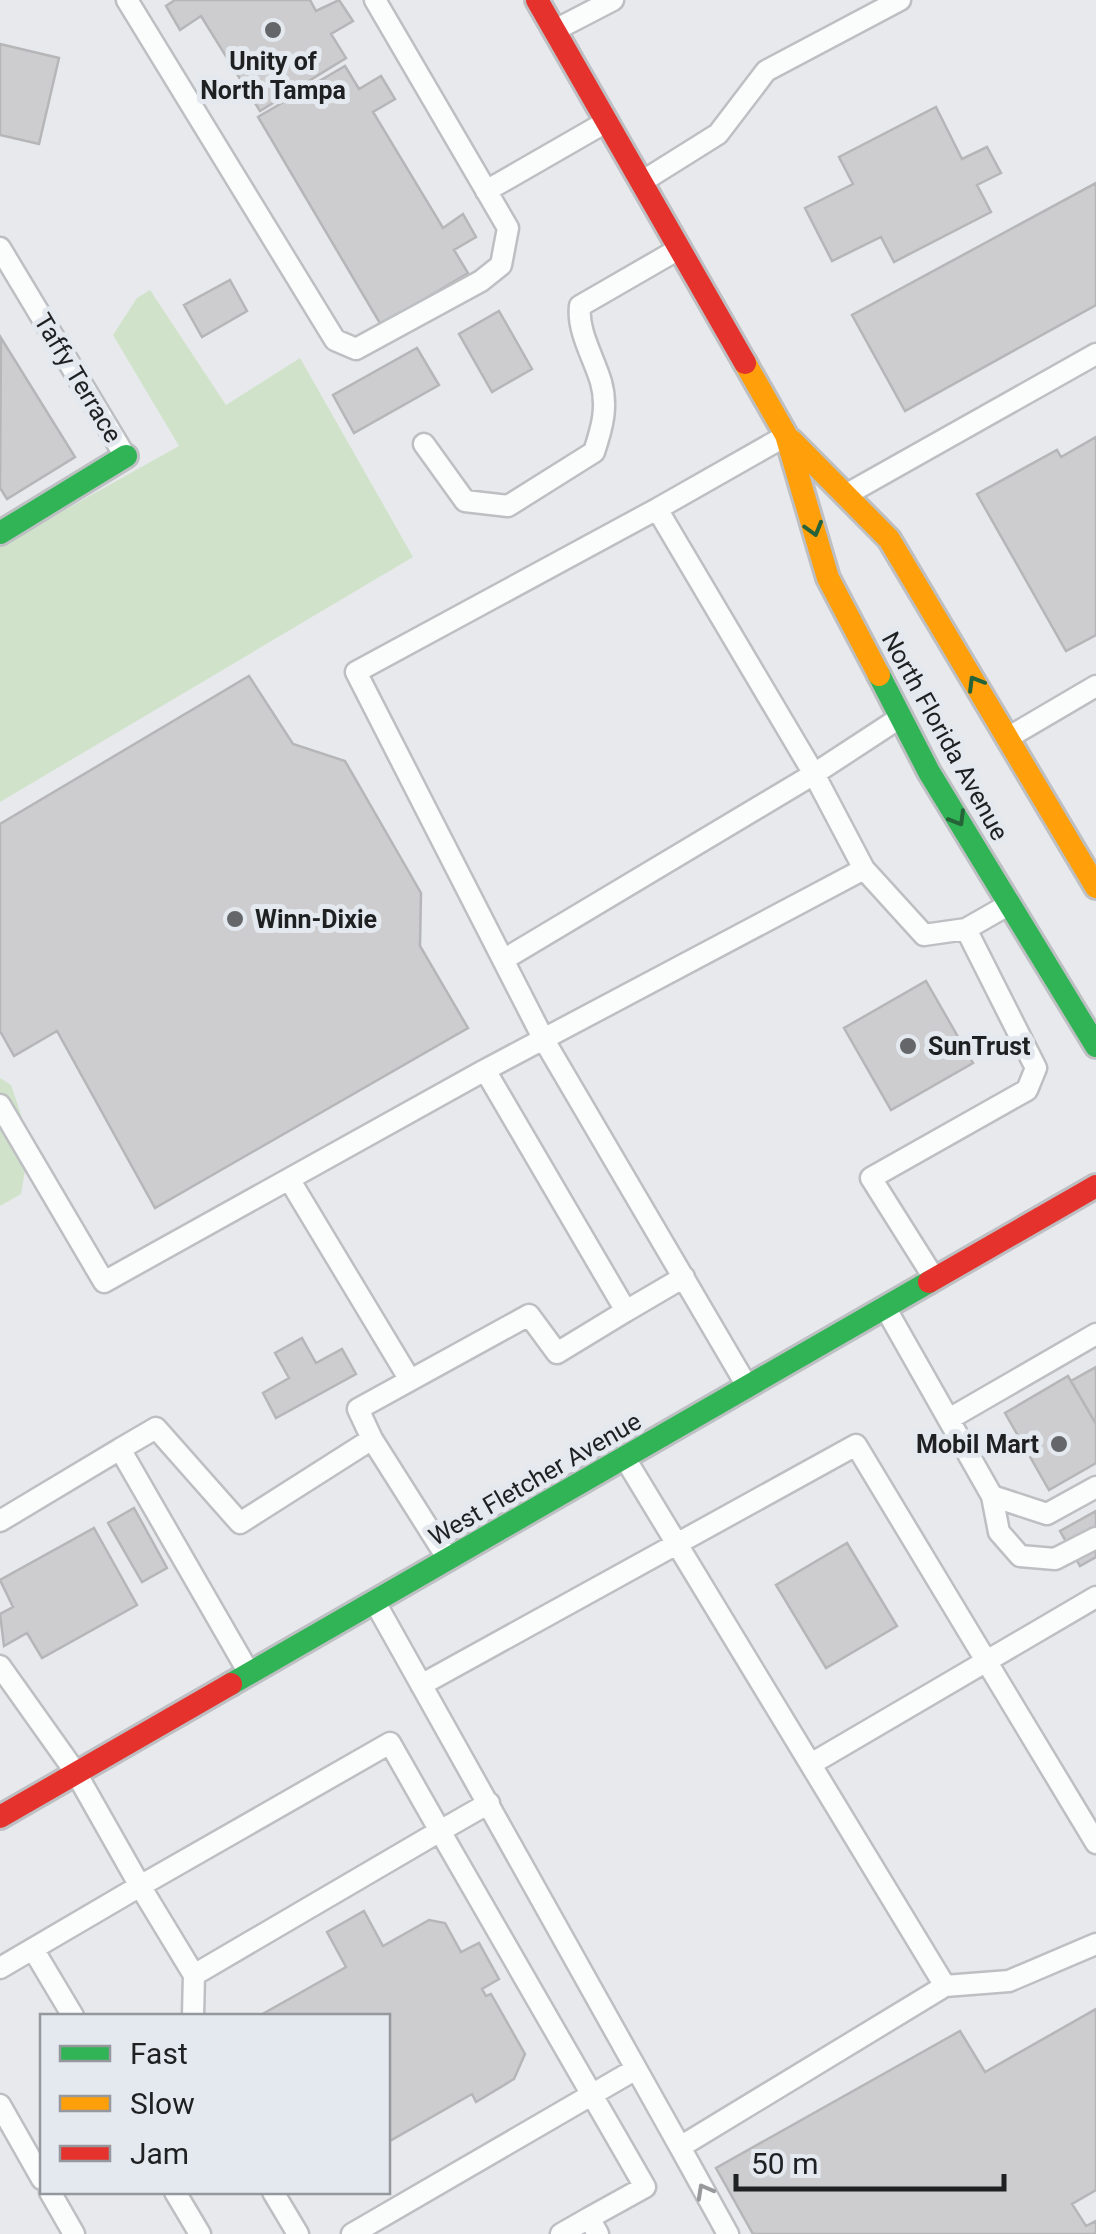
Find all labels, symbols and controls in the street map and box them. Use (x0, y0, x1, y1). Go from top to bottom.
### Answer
marker: Unity of North Tampa (262, 19, 284, 41)
place label: Unity of North Tampa (200, 47, 346, 105)
street label: Taffy Terrace (28, 308, 128, 448)
one-way arrow (802, 520, 823, 537)
street label: North Florida Avenue (876, 627, 1014, 845)
one-way arrow (968, 676, 987, 694)
one-way arrow (946, 808, 965, 826)
place label: Winn-Dixie (255, 905, 377, 934)
marker: Winn-Dixie (224, 908, 246, 930)
place label: SunTrust (928, 1032, 1031, 1061)
marker: SunTrust (897, 1035, 919, 1057)
street label: West Fletcher Avenue (424, 1406, 646, 1552)
place label: Mobil Mart (916, 1430, 1039, 1459)
marker: Mobil Mart (1048, 1433, 1070, 1455)
legend (40, 2014, 390, 2194)
text: Fast (130, 2036, 188, 2071)
text: Slow (130, 2086, 195, 2121)
scale bar (736, 2129, 1004, 2191)
text: Jam (130, 2136, 189, 2171)
text: 50 m (751, 2146, 818, 2181)
one-way arrow (697, 2183, 717, 2201)

